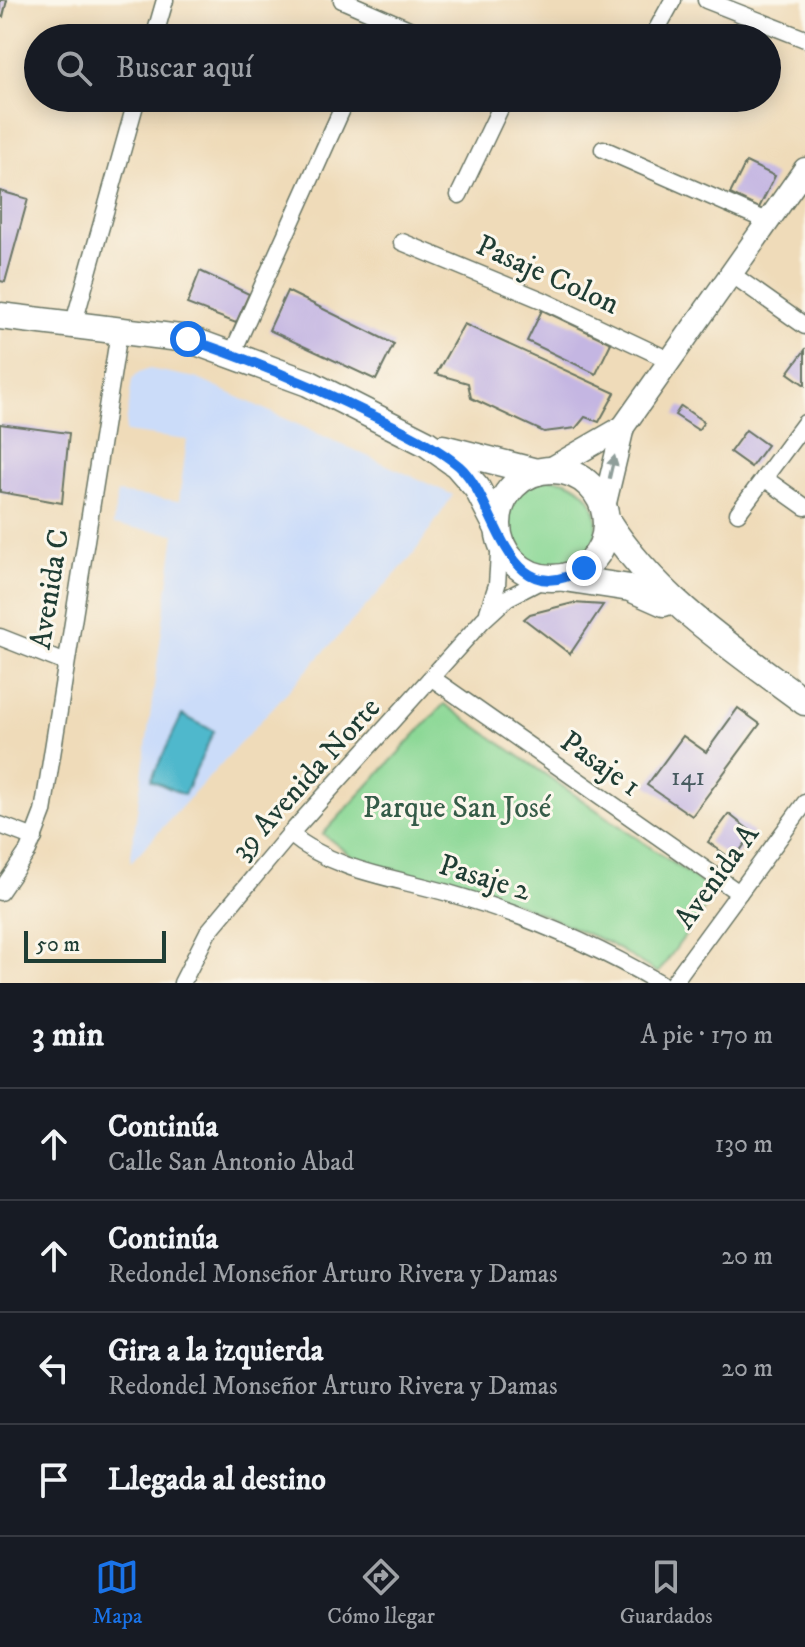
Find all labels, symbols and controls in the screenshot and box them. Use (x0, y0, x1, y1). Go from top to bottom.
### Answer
search box (24, 24, 781, 112)
icon: search (52, 46, 96, 90)
text: Buscar aquí (116, 50, 253, 87)
street label: Pasaje Colon (470, 227, 625, 323)
route start (170, 321, 206, 357)
one-way arrow (606, 454, 619, 479)
street label: Avenida C (23, 526, 78, 652)
route end (566, 550, 602, 586)
street label: 39 Avenida Norte (223, 690, 389, 868)
street label: Pasaje 1 (553, 723, 648, 805)
house number: 141 (671, 761, 705, 794)
park label: Parque San José (363, 790, 552, 827)
street label: Avenida A (667, 816, 768, 937)
street label: Pasaje 2 (434, 847, 535, 910)
scale bar (24, 927, 166, 963)
text: 50 m (36, 931, 80, 958)
text: 3 min (32, 1014, 104, 1056)
text: A pie · 170 m (641, 1019, 773, 1052)
text: Continúa (108, 1109, 218, 1146)
icon: ahead (32, 1122, 76, 1166)
text: 130 m (715, 1128, 773, 1161)
text: Calle San Antonio Abad (108, 1146, 354, 1179)
text: Continúa (108, 1221, 218, 1258)
icon: ahead (32, 1234, 76, 1278)
text: 20 m (721, 1240, 773, 1273)
text: Redondel Monseñor Arturo Rivera y Damas (108, 1258, 558, 1291)
text: Gira a la izquierda (108, 1333, 323, 1370)
icon: left (32, 1346, 76, 1390)
text: 20 m (721, 1352, 773, 1385)
text: Redondel Monseñor Arturo Rivera y Damas (108, 1370, 558, 1403)
icon: arrive (32, 1458, 76, 1502)
text: Llegada al destino (108, 1462, 326, 1499)
tab: Mapa (92, 1555, 142, 1630)
tab: Cómo llegar (327, 1555, 435, 1630)
tab: Guardados (620, 1555, 713, 1630)

